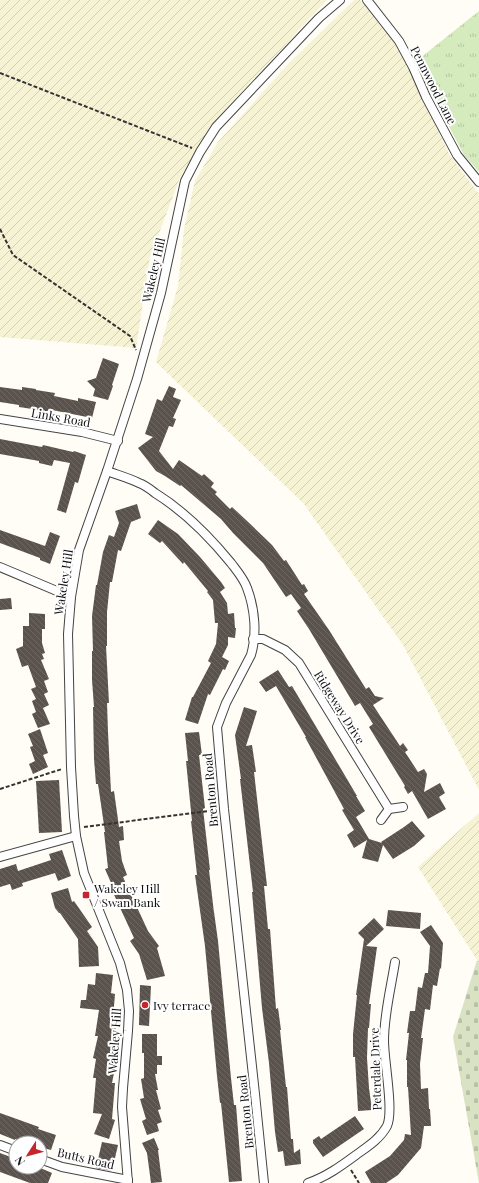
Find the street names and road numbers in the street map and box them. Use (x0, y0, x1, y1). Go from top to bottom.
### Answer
street label: Pennwood Lane (407, 43, 461, 127)
street label: Wakeley Hill (138, 235, 168, 305)
street label: Links Road (30, 404, 92, 430)
street label: Wakeley Hill (50, 548, 76, 617)
street label: Ridgeway Drive (311, 667, 369, 747)
street label: Brenton Road (199, 752, 221, 828)
street label: Wakeley Hill (104, 1007, 124, 1075)
street label: Peterdale Drive (366, 1027, 384, 1111)
street label: Brenton Road (233, 1074, 257, 1150)
street label: Butts Road (56, 1144, 116, 1172)

